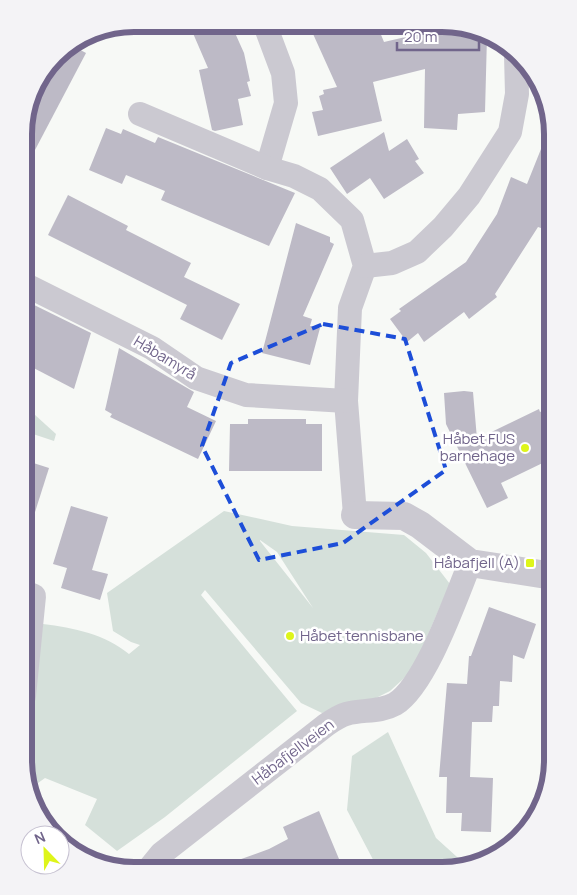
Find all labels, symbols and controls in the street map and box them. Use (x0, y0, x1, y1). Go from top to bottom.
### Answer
scale bar (397, 20, 480, 52)
text: 20 m (404, 26, 437, 47)
street label: Håbamyrå (130, 331, 200, 384)
place label: Håbet FUS barnehage (440, 428, 515, 466)
marker: Håbet FUS barnehage (519, 442, 531, 454)
place label: Håbafjell (A) (434, 552, 520, 573)
marker: Håbafjell (A) (524, 557, 536, 569)
place label: Håbet tennisbane (300, 625, 424, 646)
marker: Håbet tennisbane (284, 630, 296, 642)
street label: Håbafjellveien (247, 714, 338, 789)
north arrow (20, 825, 70, 875)
text: N (31, 827, 48, 848)

